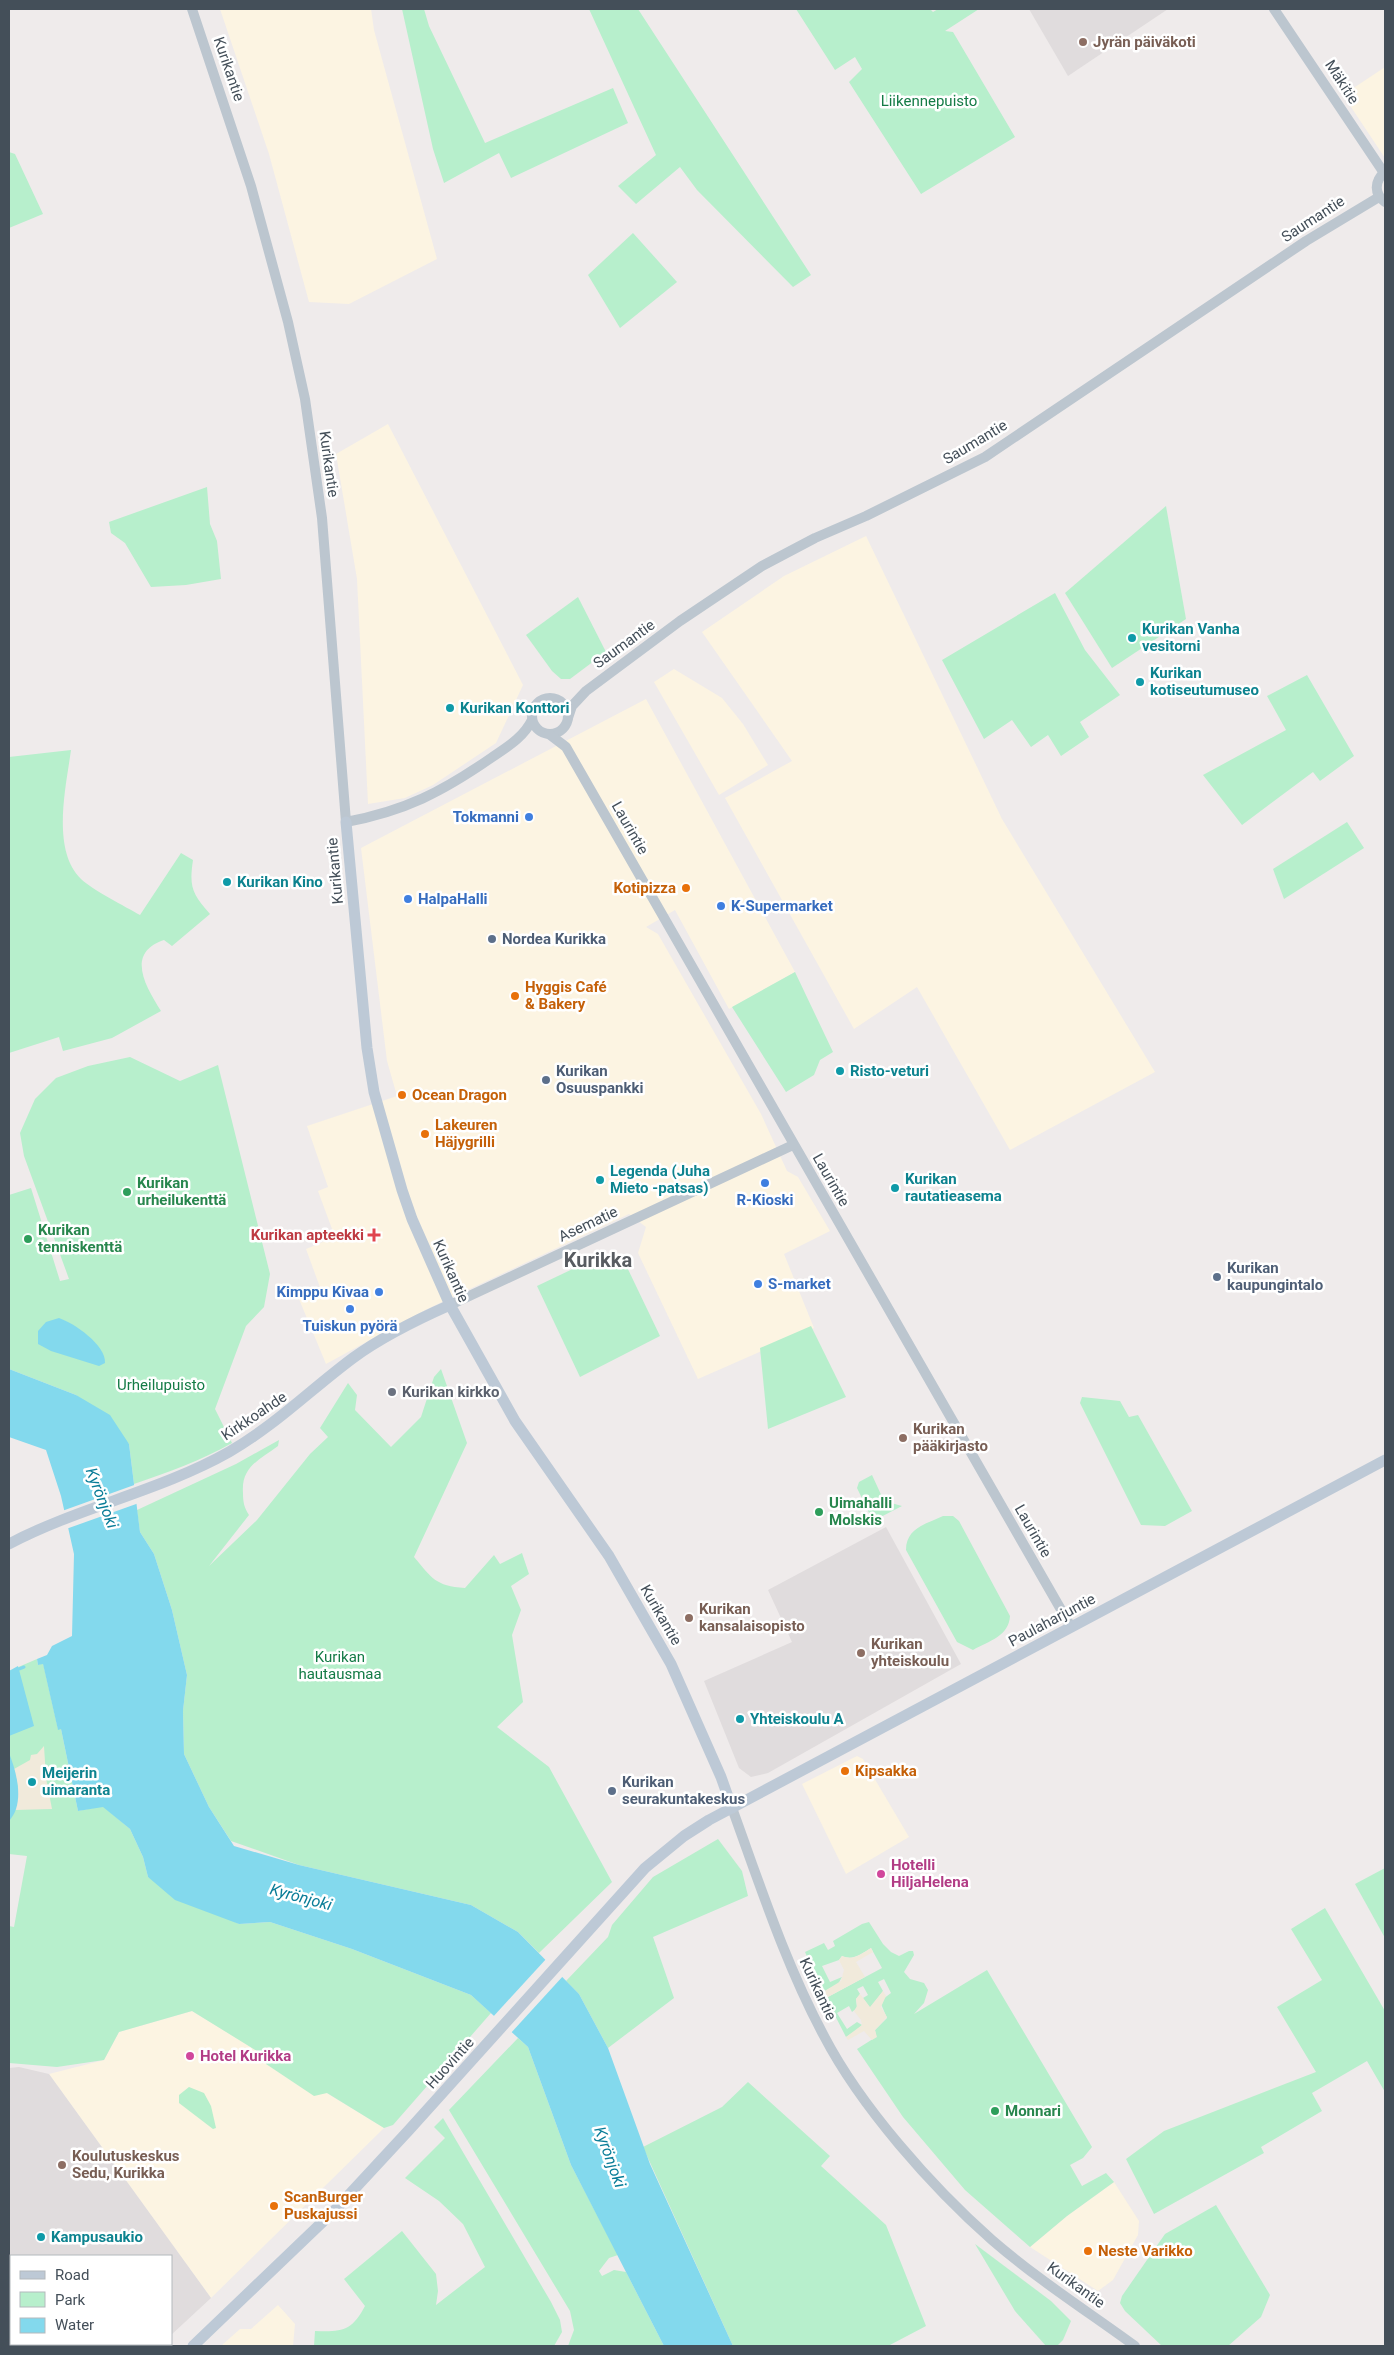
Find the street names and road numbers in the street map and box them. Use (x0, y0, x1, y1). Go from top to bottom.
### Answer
street label: Kurikantie (210, 34, 248, 104)
street label: Mäkitie (1321, 57, 1363, 107)
street label: Saumantie (1278, 192, 1348, 246)
street label: Saumantie (940, 416, 1010, 468)
street label: Kurikantie (315, 430, 343, 498)
street label: Saumantie (590, 616, 658, 672)
street label: Laurintie (608, 798, 652, 858)
street label: Kurikantie (323, 837, 347, 905)
street label: Laurintie (809, 1150, 853, 1210)
street label: Asematie (556, 1202, 621, 1246)
street label: Kurikantie (429, 1237, 473, 1305)
street label: Kirkkoahde (218, 1388, 290, 1444)
street label: Laurintie (1011, 1501, 1055, 1561)
street label: Kurikantie (637, 1582, 686, 1648)
street label: Paulaharjuntie (1005, 1590, 1099, 1650)
street label: Kurikantie (796, 1955, 840, 2023)
street label: Huovintie (422, 2033, 478, 2092)
street label: Kurikantie (1044, 2258, 1108, 2312)

